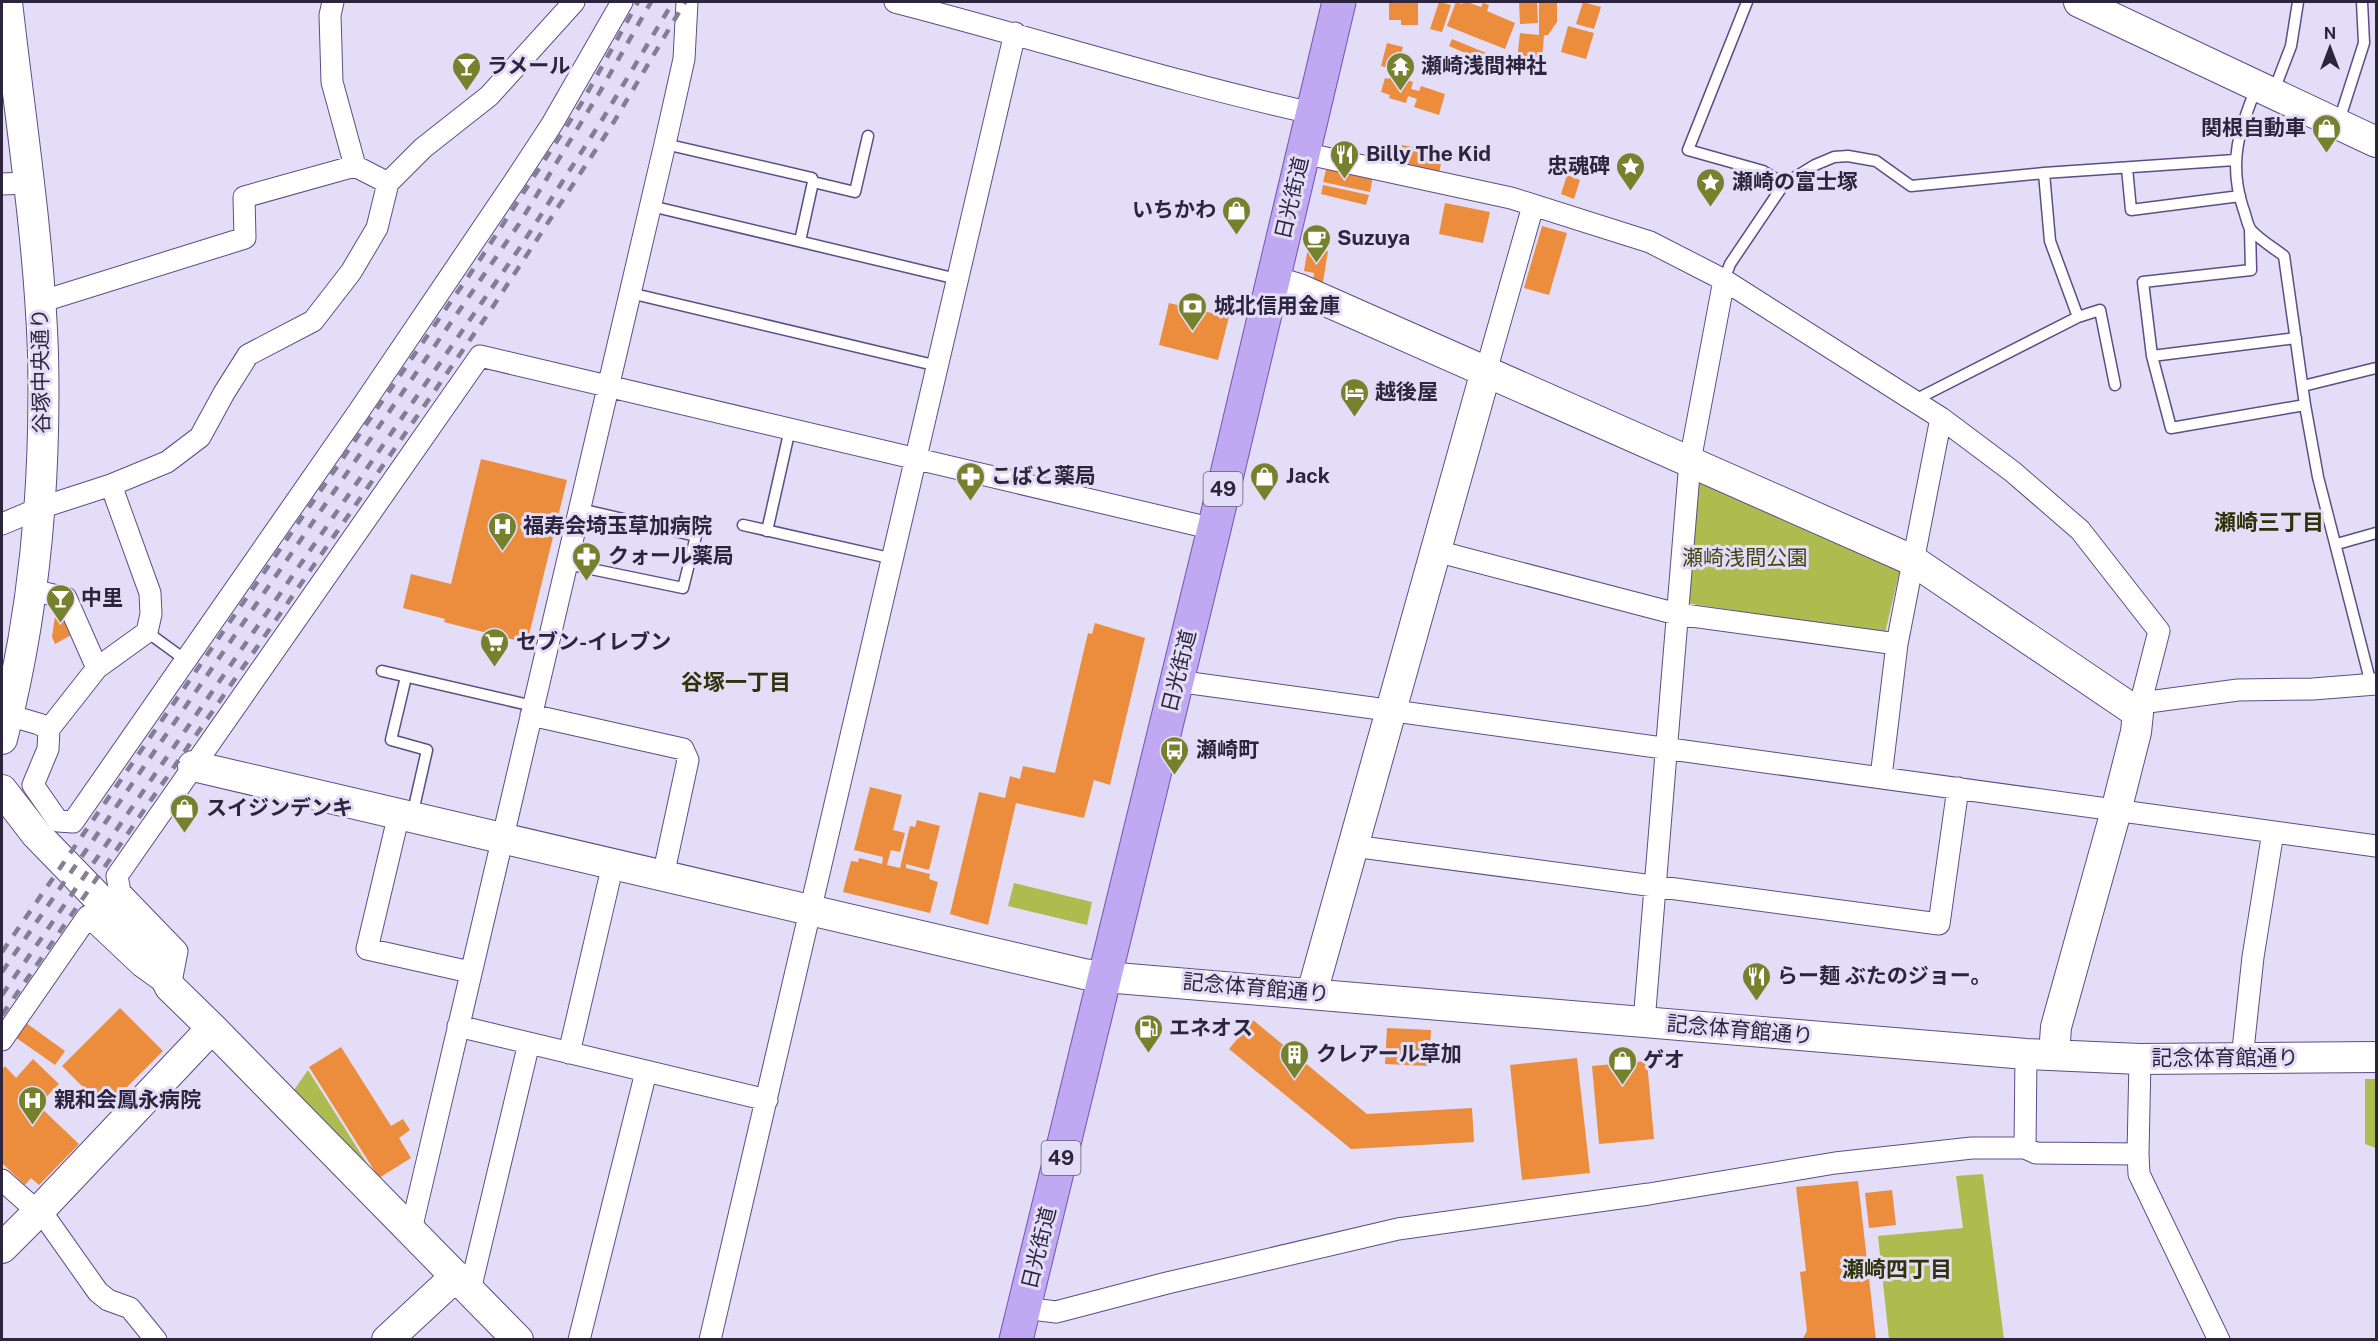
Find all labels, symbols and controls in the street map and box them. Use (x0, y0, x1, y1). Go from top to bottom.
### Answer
north arrow (2300, 18, 2360, 78)
text: N (2324, 24, 2336, 43)
bar icon: ラメール (450, 50, 482, 92)
temple icon: 瀬崎浅間神社 (1384, 50, 1416, 92)
place label: ラメール (487, 53, 570, 78)
place label: 瀬崎浅間神社 (1421, 53, 1547, 78)
shop icon: 関根自動車 (2311, 112, 2343, 154)
place label: 関根自動車 (2201, 115, 2306, 140)
restaurant icon: Billy The Kid (1329, 138, 1361, 180)
place label: Billy The Kid (1366, 141, 1491, 166)
place icon: 忠魂碑 (1615, 150, 1647, 192)
place label: 忠魂碑 (1547, 153, 1610, 178)
street label: 日光街道 (1270, 154, 1313, 242)
place icon: 瀬崎の富士塚 (1695, 166, 1727, 208)
place label: 瀬崎の富士塚 (1732, 169, 1858, 194)
shop icon: いちかわ (1221, 194, 1253, 236)
place label: いちかわ (1132, 197, 1216, 222)
cafe icon: Suzuya (1300, 222, 1332, 264)
place label: Suzuya (1337, 225, 1410, 250)
bank icon: 城北信用金庫 (1177, 290, 1209, 332)
place label: 城北信用金庫 (1214, 293, 1340, 318)
street label: 谷塚中央通り (27, 308, 54, 434)
hotel icon: 越後屋 (1338, 376, 1370, 418)
place label: 越後屋 (1375, 379, 1438, 404)
pharmacy icon: こばと薬局 (954, 460, 986, 502)
shop icon: Jack (1249, 460, 1281, 502)
place label: こばと薬局 (991, 463, 1096, 488)
place label: Jack (1286, 463, 1330, 488)
road number: 49 (1204, 472, 1242, 506)
district label: 瀬崎三丁目 (2214, 509, 2324, 535)
hospital icon: 福寿会埼玉草加病院 (486, 510, 518, 552)
place label: 福寿会埼玉草加病院 (523, 513, 712, 538)
pharmacy icon: クォール薬局 (571, 540, 603, 582)
place label: クォール薬局 (608, 543, 734, 568)
park label: 瀬崎浅間公園 (1682, 545, 1808, 570)
bar icon: 中里 (44, 582, 76, 624)
place label: 中里 (81, 585, 123, 610)
supermarket icon: セブン-イレブン (479, 626, 511, 668)
street label: 日光街道 (1156, 627, 1201, 715)
place label: セブン-イレブン (516, 629, 671, 654)
district label: 谷塚一丁目 (681, 669, 791, 695)
bus stop icon: 瀬崎町 (1159, 734, 1191, 776)
place label: 瀬崎町 (1196, 737, 1259, 762)
shop icon: スイジンデンキ (169, 792, 201, 834)
place label: スイジンデンキ (206, 795, 353, 820)
restaurant icon: らー麺 ぶたのジョー。 (1740, 960, 1772, 1002)
place label: らー麺 ぶたのジョー。 (1777, 963, 1992, 988)
street label: 記念体育館通り (1182, 969, 1330, 1006)
street label: 記念体育館通り (1666, 1011, 1814, 1048)
fuel station icon: エネオス (1132, 1012, 1164, 1054)
place label: エネオス (1169, 1015, 1253, 1040)
building icon: クレアール草加 (1279, 1038, 1311, 1080)
place label: クレアール草加 (1316, 1041, 1462, 1066)
shop icon: ゲオ (1606, 1044, 1638, 1086)
street label: 記念体育館通り (2152, 1045, 2299, 1070)
place label: ゲオ (1643, 1047, 1685, 1072)
hospital icon: 親和会鳳永病院 (17, 1084, 49, 1126)
place label: 親和会鳳永病院 (54, 1087, 201, 1112)
road number: 49 (1042, 1141, 1080, 1175)
street label: 日光街道 (1016, 1204, 1061, 1292)
district label: 瀬崎四丁目 (1842, 1256, 1952, 1282)

